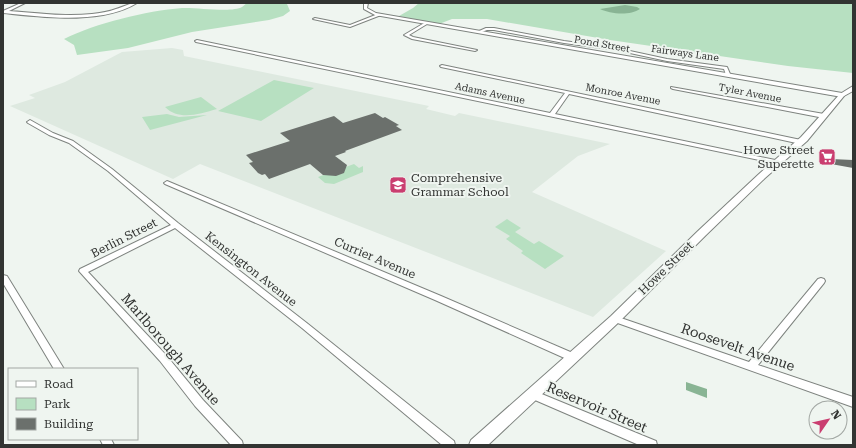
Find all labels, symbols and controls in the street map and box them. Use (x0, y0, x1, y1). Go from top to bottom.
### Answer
street label: Pond Street (573, 34, 631, 54)
street label: Fairways Lane (650, 43, 720, 63)
street label: Adams Avenue (454, 80, 526, 106)
street label: Monroe Avenue (585, 81, 662, 107)
street label: Tyler Avenue (718, 82, 783, 105)
place label: Howe Street Superette (743, 143, 815, 171)
supermarket icon: Howe Street Superette (817, 147, 837, 167)
place label: Comprehensive Grammar School (411, 171, 509, 199)
school or university icon: Comprehensive Grammar School (388, 175, 408, 195)
street label: Berlin Street (89, 215, 160, 261)
street label: Kensington Avenue (202, 229, 300, 309)
street label: Currier Avenue (332, 234, 418, 282)
street label: Howe Street (636, 238, 697, 298)
street label: Marlborough Avenue (118, 290, 224, 408)
street label: Roosevelt Avenue (679, 320, 797, 374)
legend (8, 368, 138, 440)
text: Road (44, 377, 74, 391)
street label: Reservoir Street (544, 379, 650, 435)
text: Park (44, 397, 71, 411)
north arrow (808, 400, 848, 440)
text: N (828, 408, 844, 422)
text: Building (44, 417, 93, 431)

